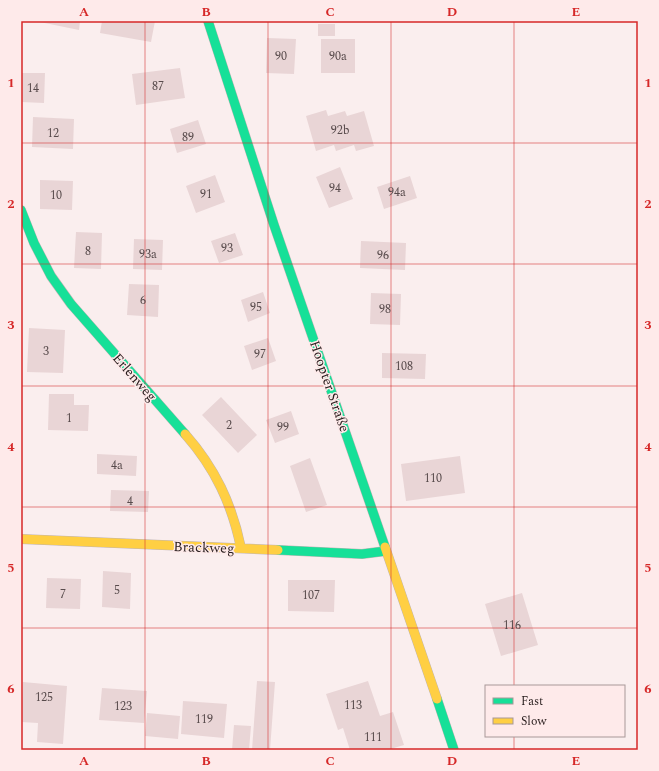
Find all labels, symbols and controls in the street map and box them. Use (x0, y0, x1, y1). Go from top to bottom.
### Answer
text: A (79, 2, 89, 22)
text: B (201, 2, 211, 22)
text: C (325, 2, 335, 22)
text: D (447, 2, 457, 22)
text: E (572, 2, 581, 22)
house number: 90 (275, 47, 287, 66)
house number: 90a (329, 47, 347, 66)
text: 1 (7, 73, 15, 93)
text: 1 (644, 73, 652, 93)
house number: 87 (152, 77, 164, 96)
house number: 14 (27, 79, 39, 98)
house number: 92b (331, 121, 350, 140)
house number: 12 (47, 124, 59, 143)
house number: 89 (182, 128, 194, 147)
house number: 94 (329, 179, 341, 198)
house number: 94a (388, 183, 406, 202)
house number: 91 (200, 185, 212, 204)
house number: 10 (50, 186, 62, 205)
text: 2 (7, 194, 15, 214)
text: 2 (644, 194, 652, 214)
house number: 93 (221, 239, 233, 258)
house number: 8 (85, 242, 91, 261)
house number: 93a (139, 245, 157, 264)
house number: 96 (377, 246, 389, 265)
house number: 6 (140, 291, 146, 310)
house number: 95 (250, 298, 262, 317)
house number: 98 (379, 300, 391, 319)
text: 3 (7, 315, 15, 335)
text: 3 (644, 315, 652, 335)
street label: Hoopter Straße (304, 337, 355, 435)
house number: 3 (43, 342, 49, 361)
house number: 97 (254, 345, 266, 364)
street label: Erlenweg (107, 348, 162, 406)
house number: 108 (395, 357, 413, 376)
house number: 1 (66, 409, 72, 428)
house number: 2 (226, 416, 232, 435)
house number: 99 (277, 418, 289, 437)
text: 4 (7, 437, 15, 457)
text: 4 (644, 437, 652, 457)
house number: 4a (111, 456, 123, 475)
house number: 110 (424, 469, 442, 488)
house number: 4 (127, 492, 133, 511)
street label: Brackweg (173, 536, 235, 559)
text: 5 (7, 558, 15, 578)
text: 5 (644, 558, 652, 578)
house number: 5 (114, 581, 120, 600)
house number: 7 (60, 585, 66, 604)
house number: 107 (302, 586, 320, 605)
house number: 116 (503, 616, 521, 635)
text: 6 (7, 679, 15, 699)
text: 6 (644, 679, 652, 699)
legend (485, 685, 625, 737)
house number: 125 (35, 688, 53, 707)
text: Fast (521, 692, 543, 711)
house number: 113 (344, 696, 362, 715)
house number: 123 (114, 697, 132, 716)
house number: 119 (195, 710, 213, 729)
text: Slow (521, 712, 547, 731)
house number: 111 (364, 728, 382, 747)
text: A (79, 751, 89, 771)
text: B (201, 751, 211, 771)
text: C (325, 751, 335, 771)
text: D (447, 751, 457, 771)
text: E (572, 751, 581, 771)

